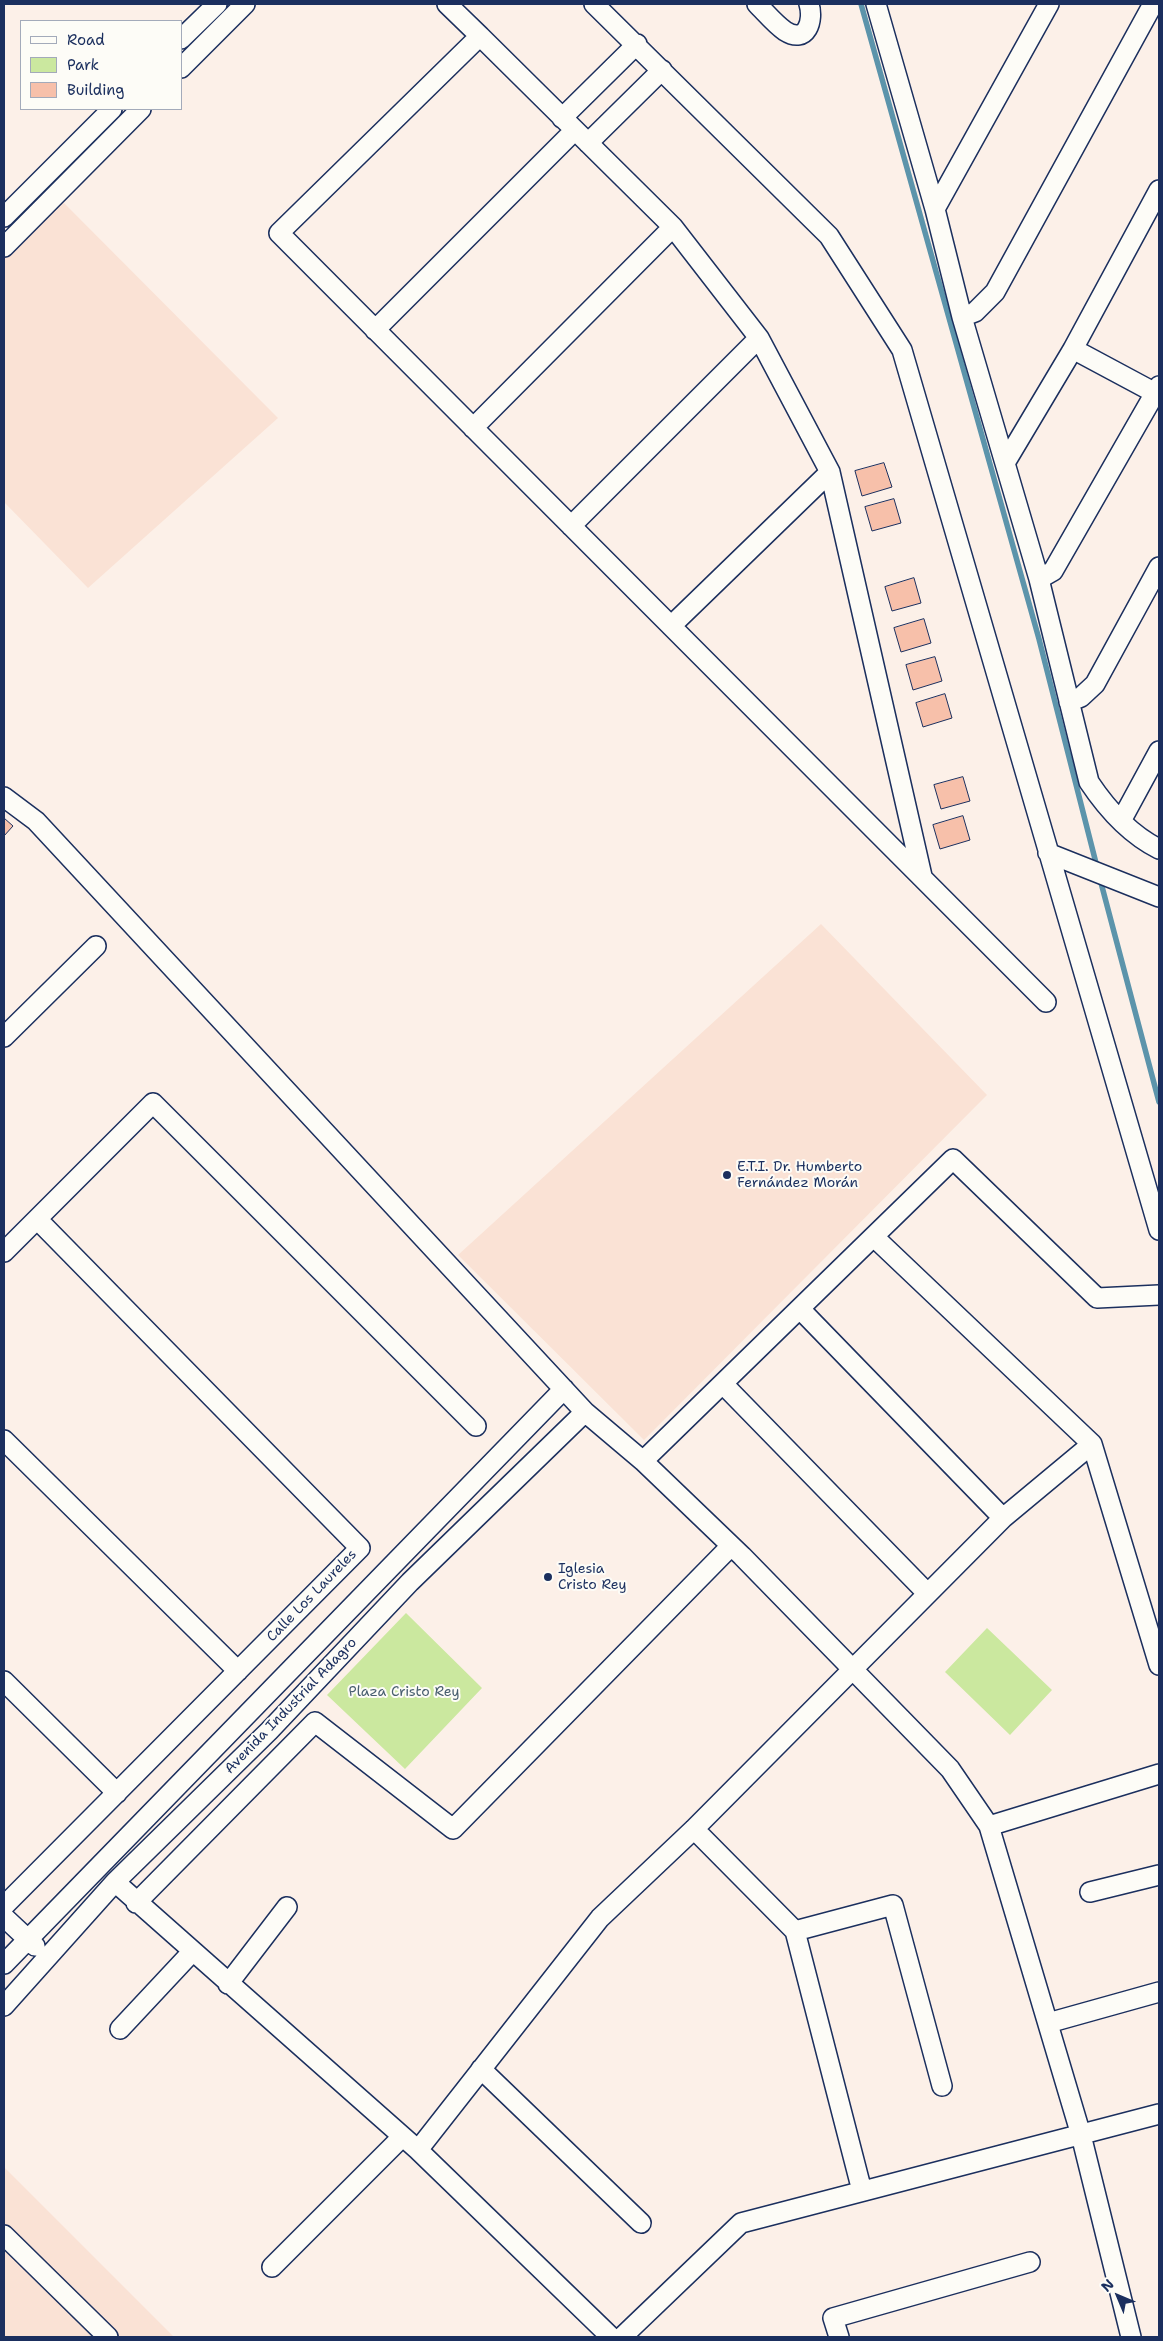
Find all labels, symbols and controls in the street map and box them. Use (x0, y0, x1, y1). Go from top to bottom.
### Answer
legend (20, 20, 182, 110)
text: Road (67, 30, 105, 50)
text: Park (67, 55, 99, 75)
text: Building (67, 80, 124, 100)
place label: E.T.I. Dr. Humberto Fernández Morán (737, 1159, 862, 1192)
marker: E.T.I. Dr. Humberto Fernández Morán (721, 1169, 733, 1181)
street label: Calle Los Laureles (264, 1546, 360, 1646)
place label: Iglesia Cristo Rey (558, 1561, 627, 1594)
marker: Iglesia Cristo Rey (542, 1571, 554, 1583)
street label: Avenida Industrial Adagro (222, 1634, 360, 1778)
park label: Plaza Cristo Rey (348, 1684, 460, 1700)
north arrow (1093, 2271, 1143, 2321)
text: N (1097, 2275, 1118, 2296)

